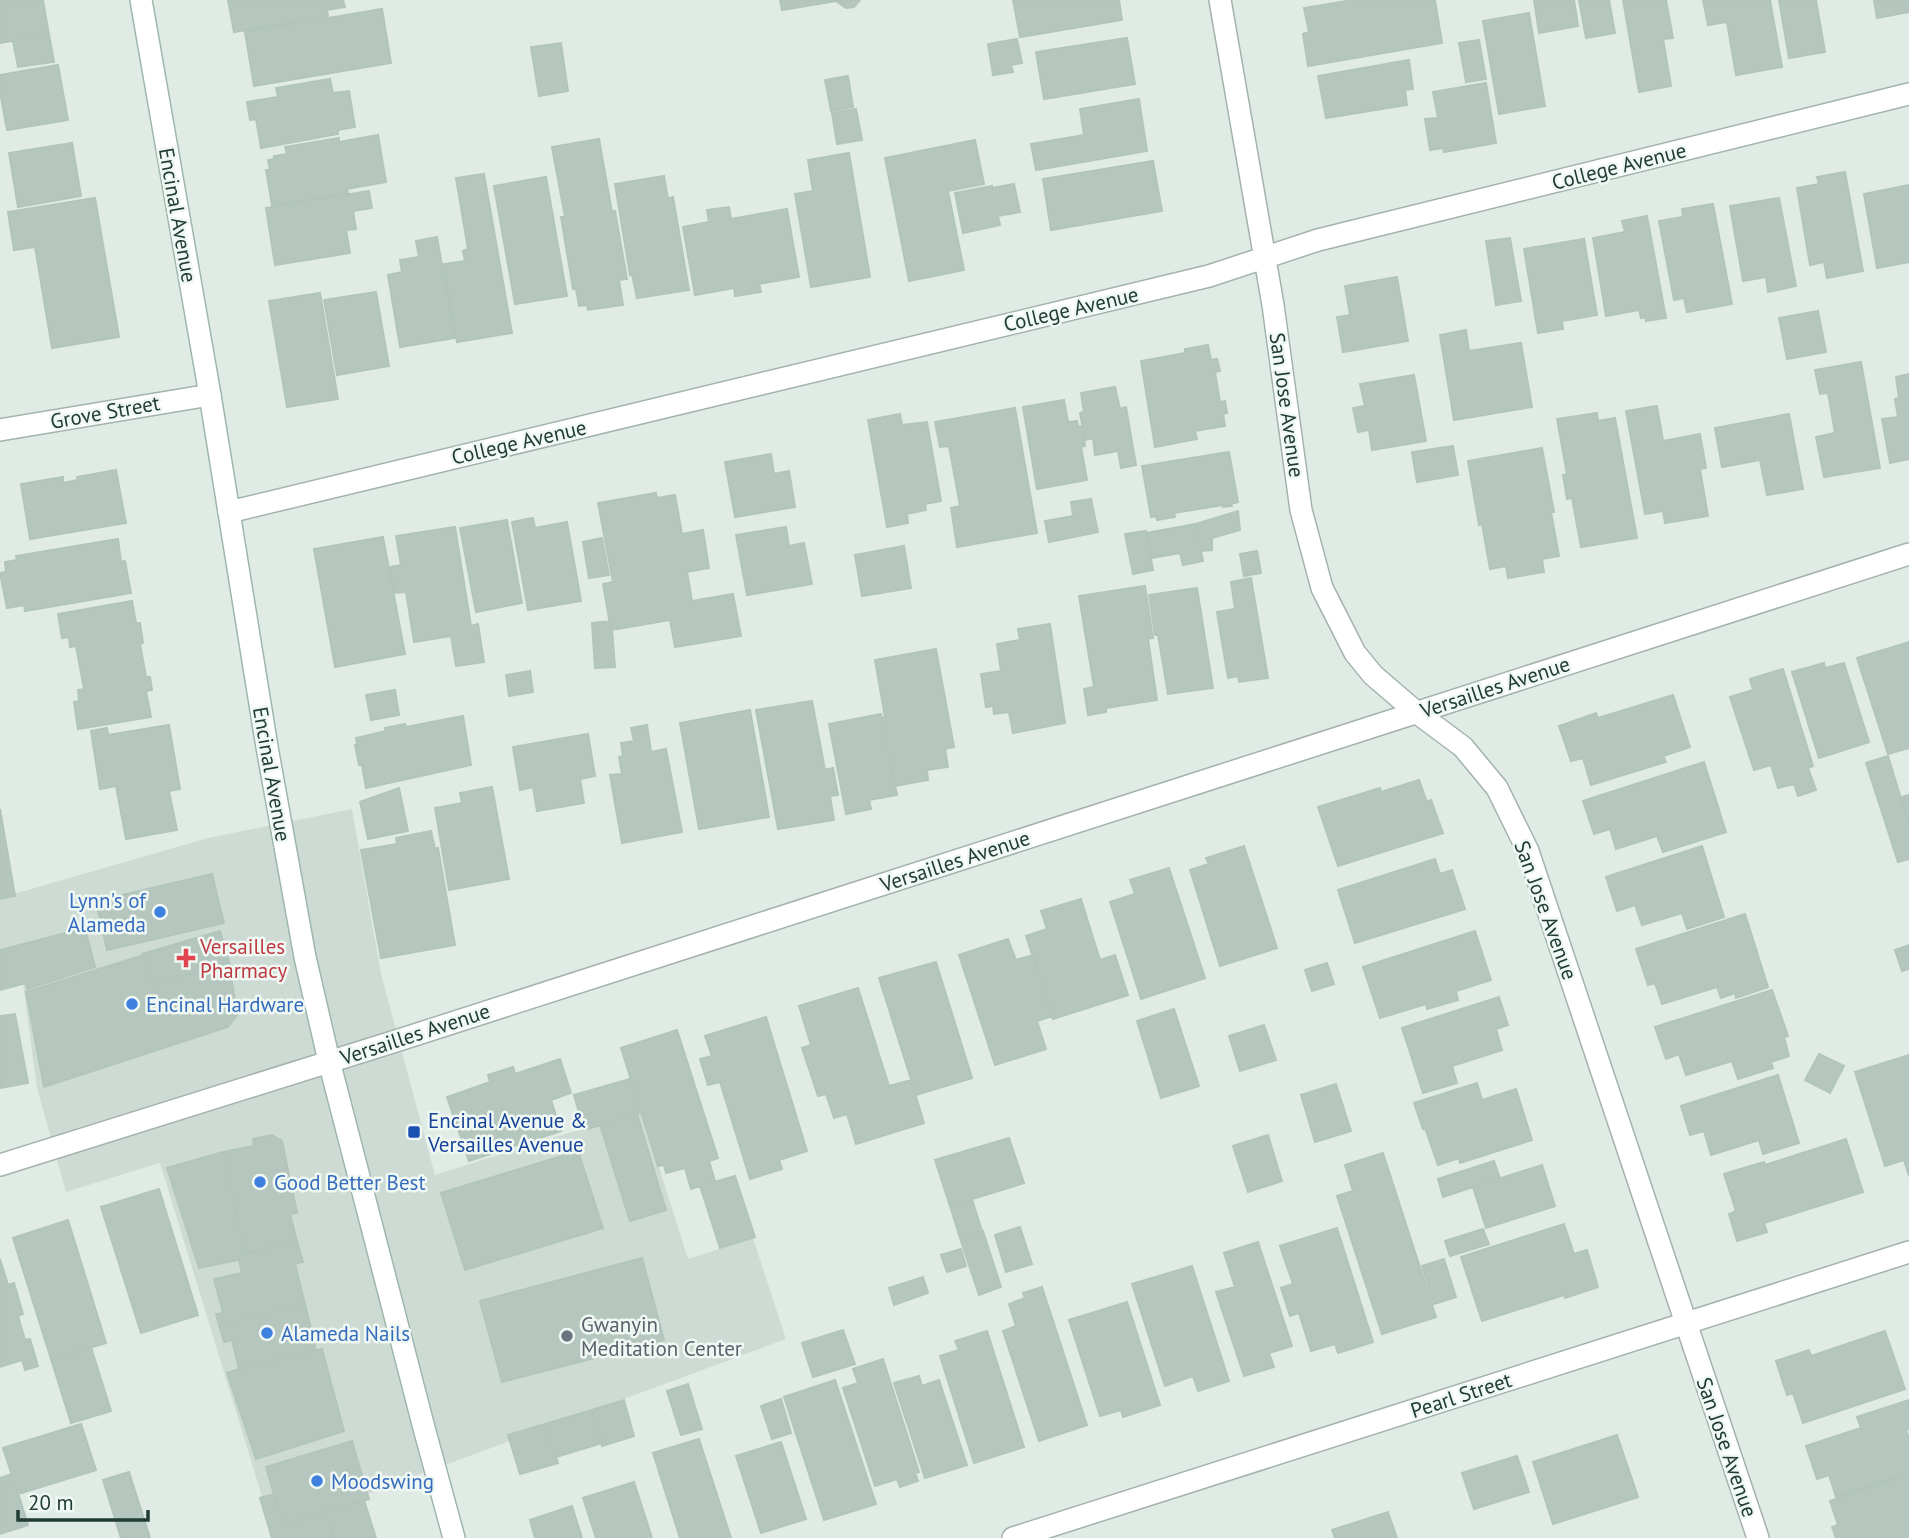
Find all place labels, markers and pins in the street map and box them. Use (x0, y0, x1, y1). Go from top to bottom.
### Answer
place label: Lynn's of Alameda (68, 887, 147, 938)
marker: Lynn's of Alameda (152, 904, 168, 920)
place label: Versailles Pharmacy (199, 933, 287, 984)
marker: Versailles Pharmacy (178, 950, 194, 966)
place label: Encinal Hardware (146, 991, 304, 1018)
marker: Encinal Hardware (124, 996, 140, 1012)
place label: Encinal Avenue & Versailles Avenue (427, 1107, 587, 1158)
marker: Encinal Avenue & Versailles Avenue (406, 1124, 422, 1140)
place label: Good Better Best (274, 1169, 426, 1196)
marker: Good Better Best (252, 1174, 268, 1190)
place label: Gwanyin Meditation Center (581, 1311, 742, 1362)
place label: Alameda Nails (281, 1320, 410, 1347)
marker: Alameda Nails (259, 1325, 275, 1341)
marker: Gwanyin Meditation Center (559, 1328, 575, 1344)
place label: Moodswing (331, 1468, 434, 1495)
marker: Moodswing (309, 1473, 325, 1489)

